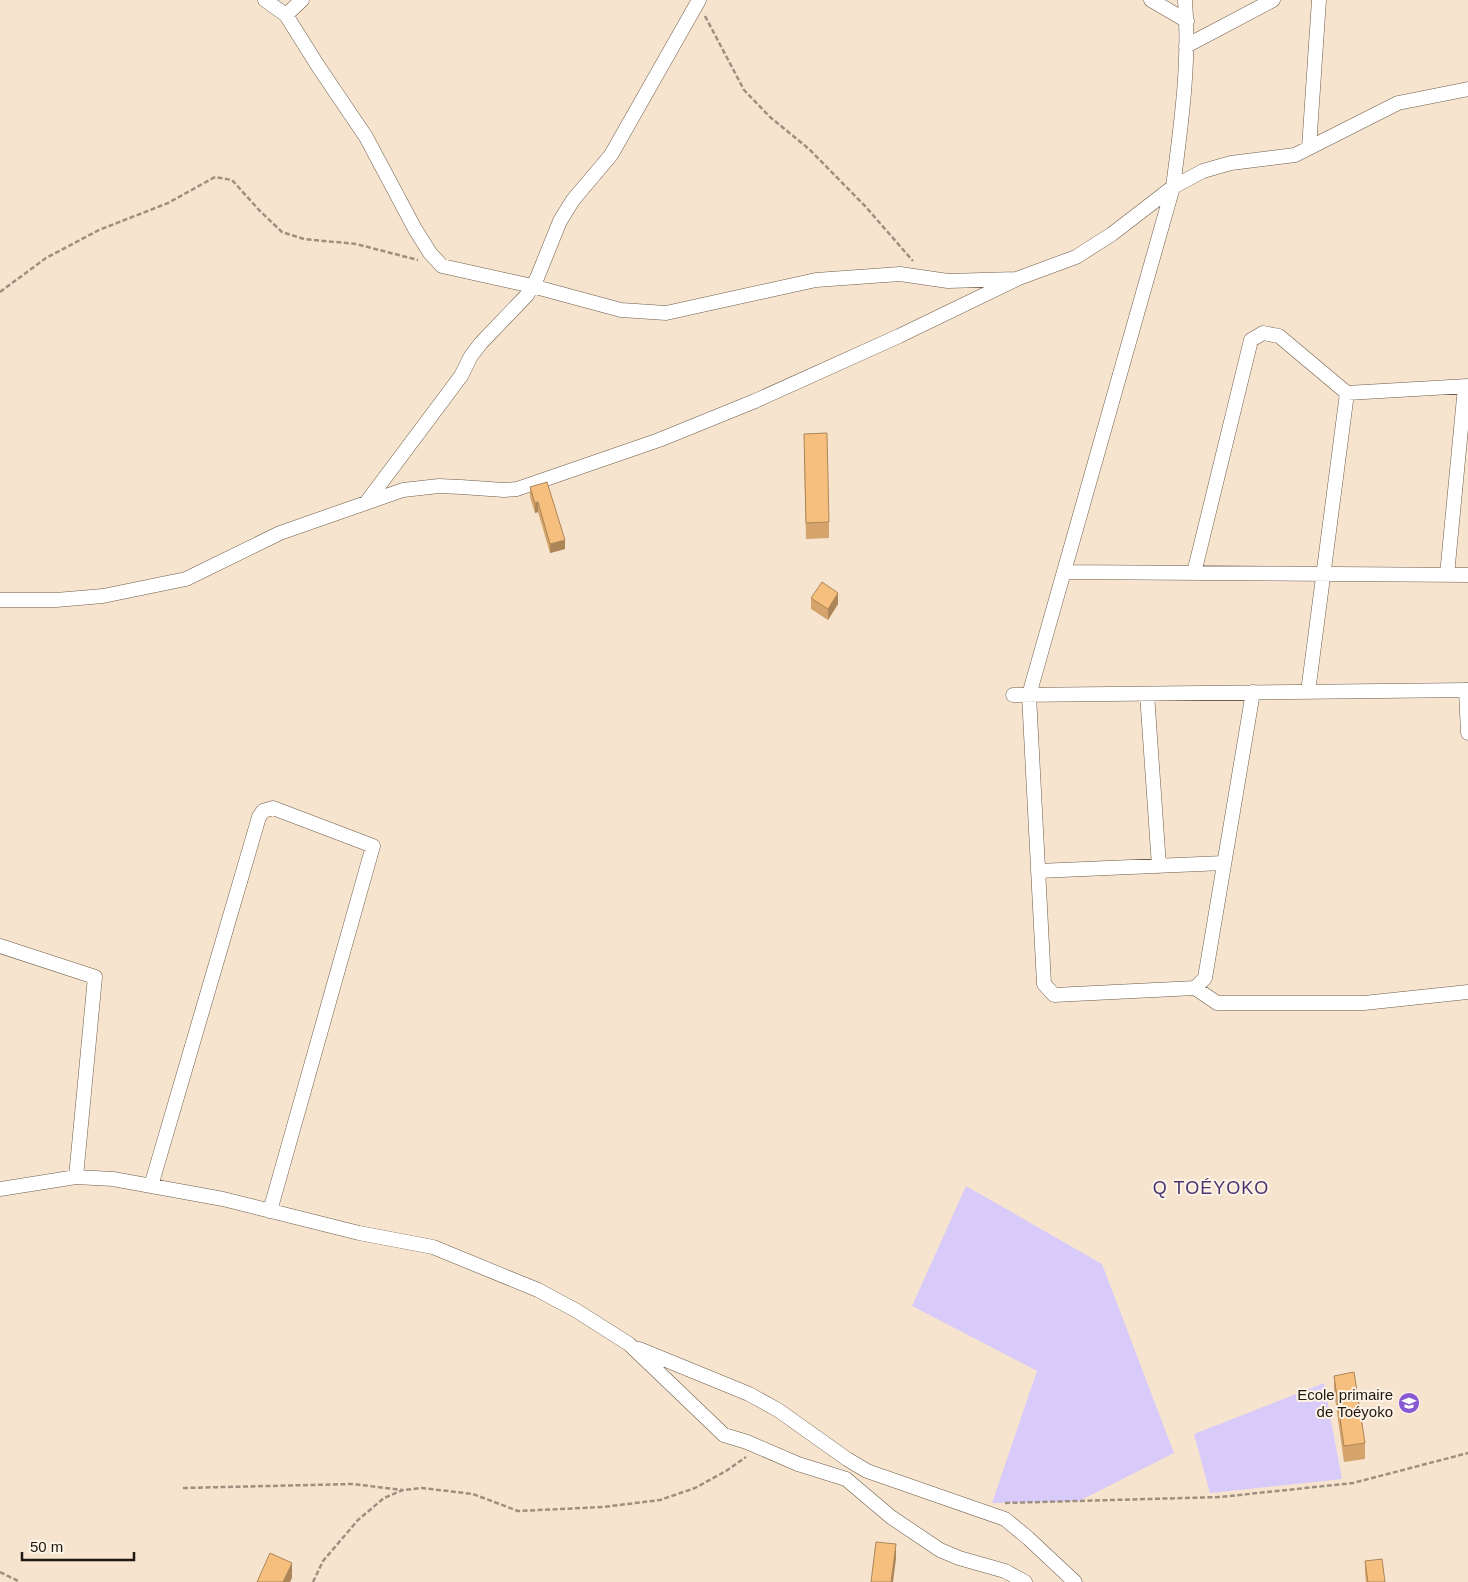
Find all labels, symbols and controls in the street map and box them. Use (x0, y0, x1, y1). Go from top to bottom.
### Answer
district label: Q TOÉYOKO (1153, 1178, 1269, 1198)
place label: Ecole primaire de Toéyoko (1297, 1386, 1393, 1420)
school or university icon: Ecole primaire de Toéyoko (1397, 1391, 1421, 1415)
scale bar (22, 1530, 135, 1562)
text: 50 m (30, 1538, 63, 1555)

